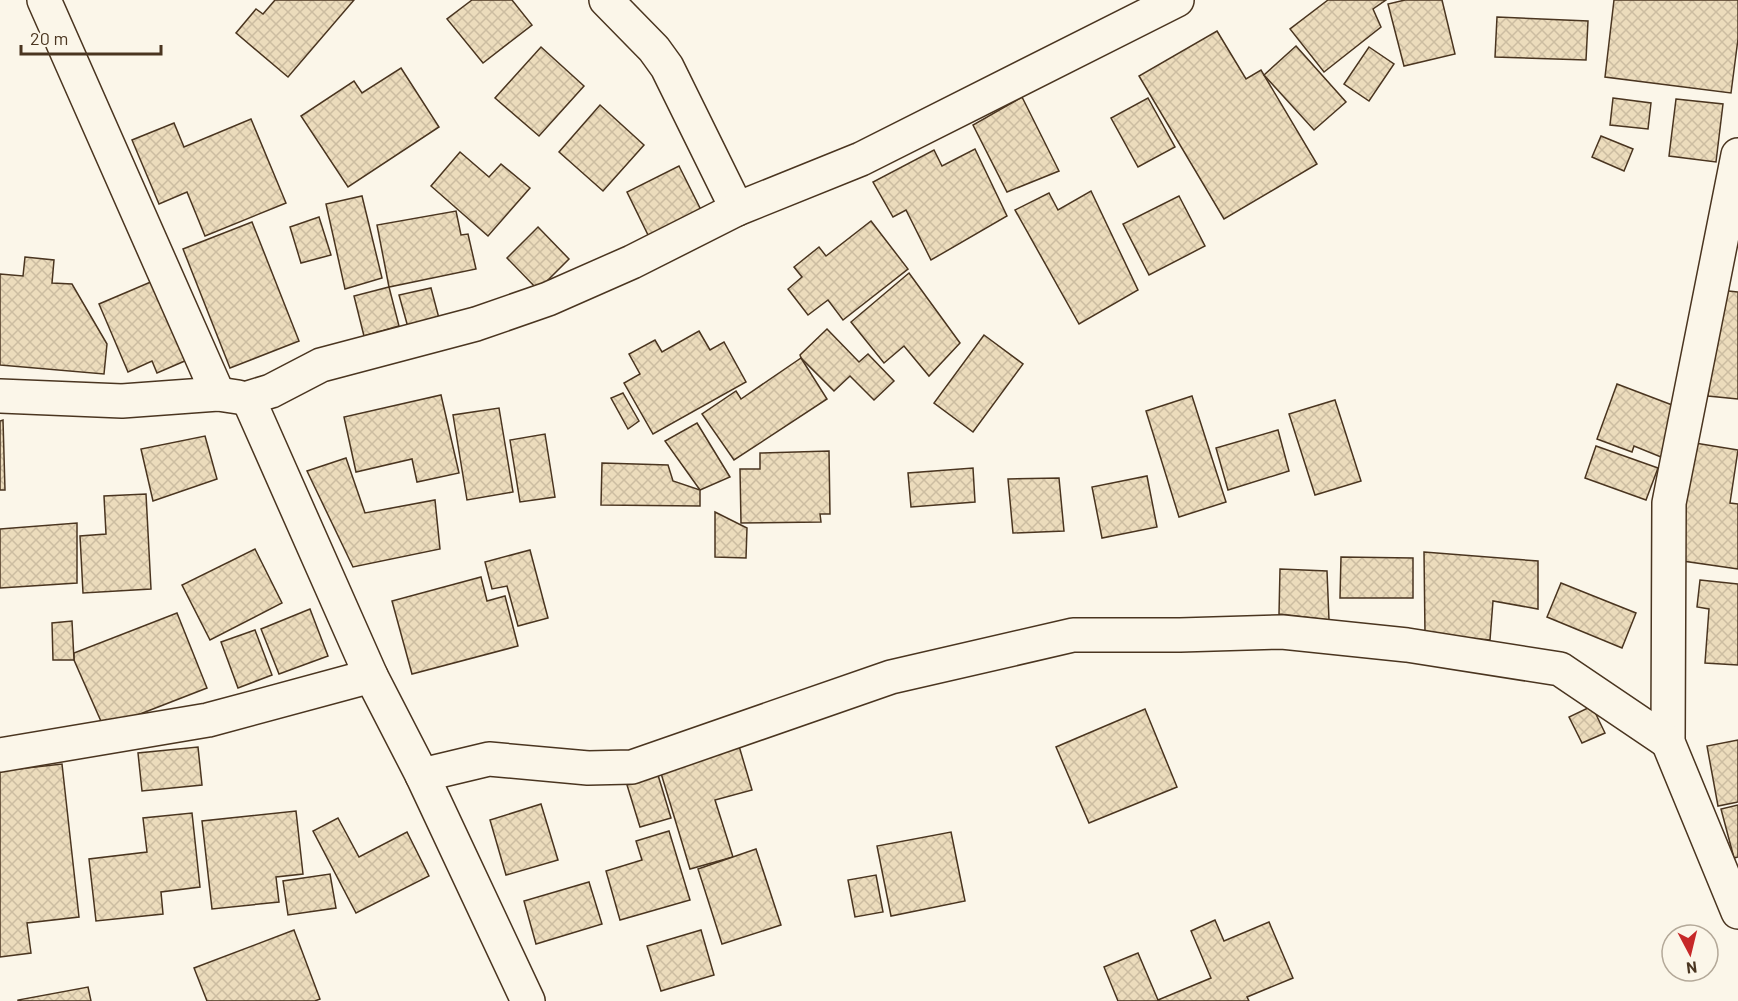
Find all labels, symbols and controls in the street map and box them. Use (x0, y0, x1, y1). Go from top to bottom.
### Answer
scale bar (21, 18, 160, 56)
text: 20 m (30, 27, 68, 49)
north arrow (1660, 923, 1720, 983)
text: N (1685, 958, 1698, 978)

